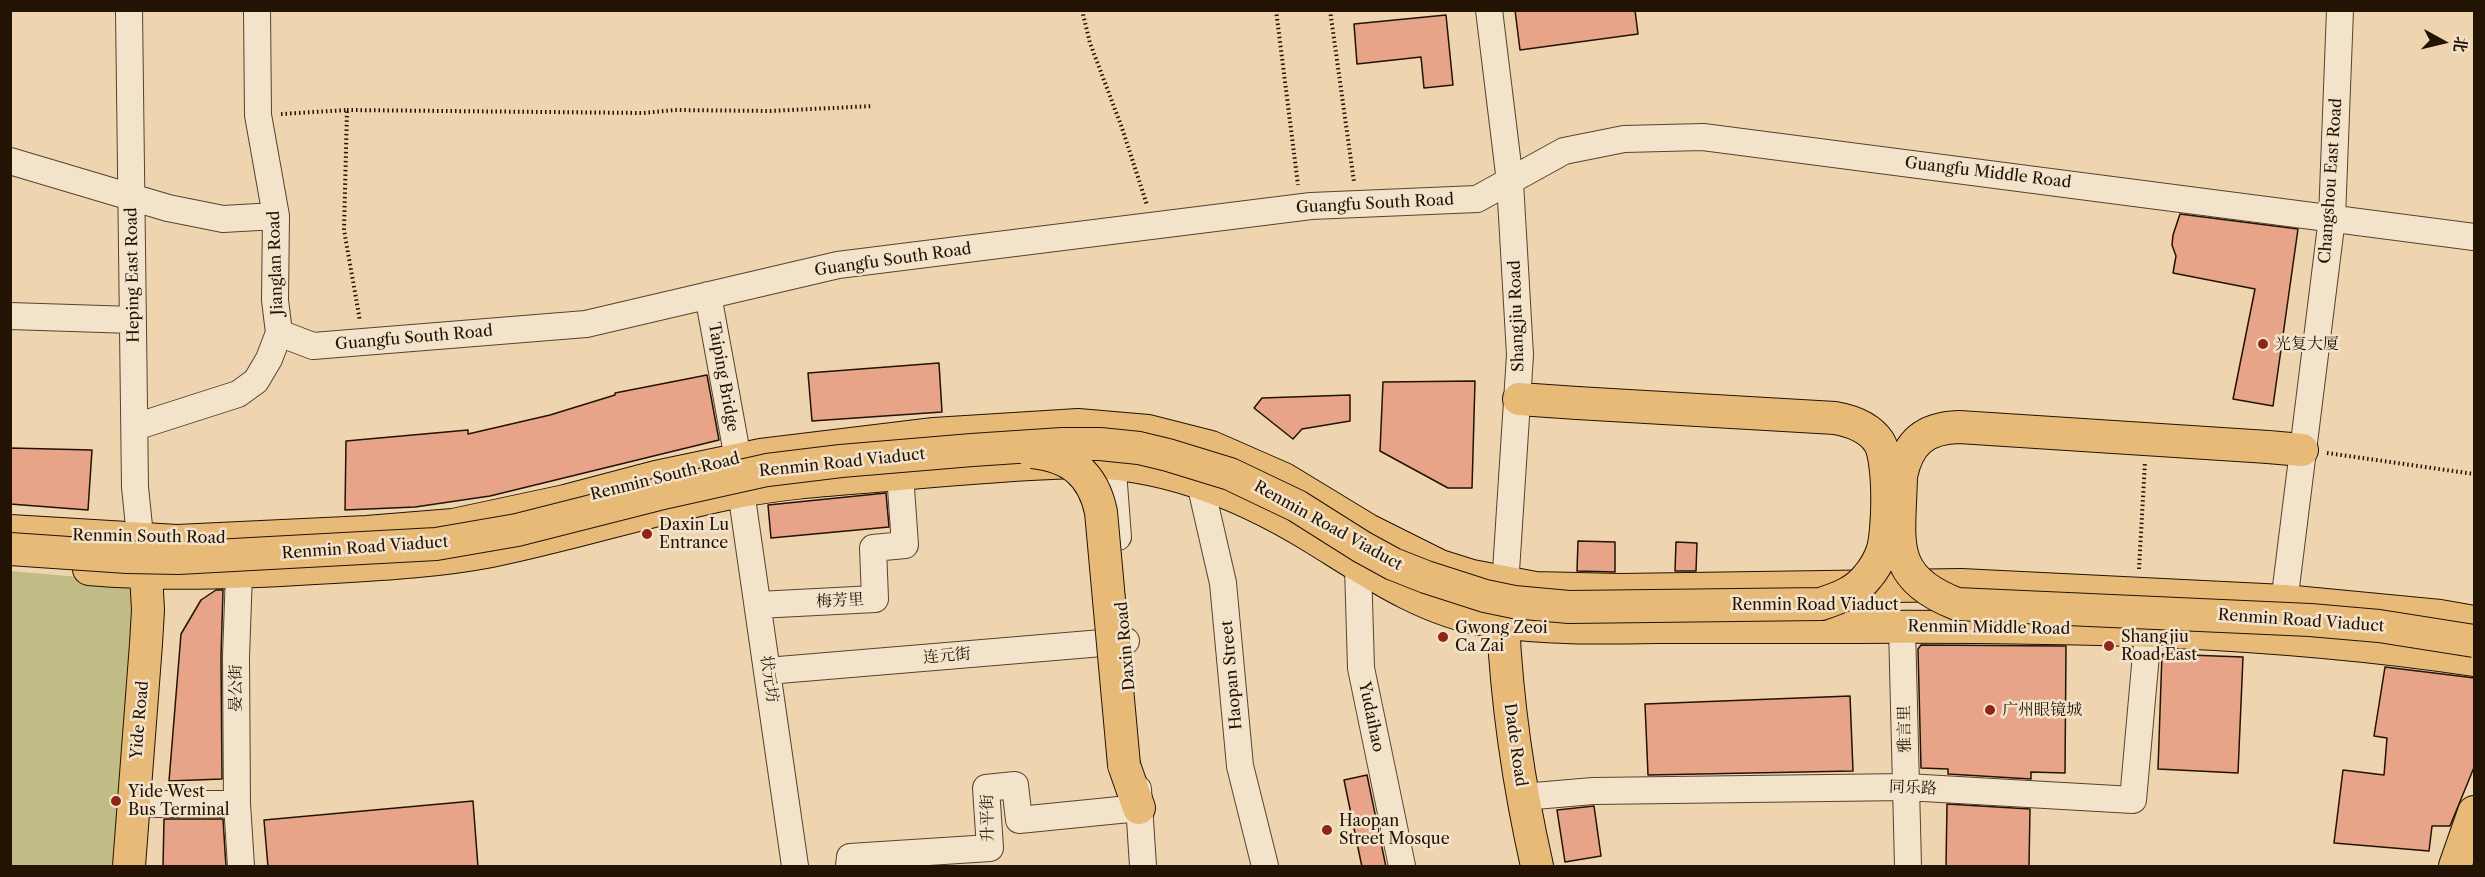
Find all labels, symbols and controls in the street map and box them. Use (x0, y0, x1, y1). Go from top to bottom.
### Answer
north arrow (2413, 12, 2473, 72)
text: 北 (2450, 35, 2472, 54)
street label: Changshou East Road (2316, 98, 2346, 264)
street label: Guangfu Middle Road (1904, 153, 2072, 193)
street label: Guangfu South Road (1295, 190, 1455, 218)
street label: Heping East Road (122, 207, 144, 343)
street label: Jianglan Road (265, 210, 287, 316)
street label: Guangfu South Road (813, 239, 973, 281)
street label: Shangjiu Road (1505, 260, 1529, 372)
street label: Taiping Bridge (704, 321, 742, 433)
street label: Guangfu South Road (334, 322, 494, 354)
place label: 光复大厦 (2275, 334, 2339, 354)
marker: 光复大厦 (2256, 337, 2270, 351)
street label: Renmin Road Viaduct (758, 445, 926, 481)
street label: Renmin South Road (588, 449, 742, 505)
street label: Renmin Road Viaduct (1250, 477, 1406, 575)
place label: Daxin Lu Entrance (659, 515, 729, 553)
street label: Renmin South Road (72, 526, 226, 548)
marker: Daxin Lu Entrance (640, 527, 654, 541)
street label: Renmin Road Viaduct (281, 533, 449, 563)
street label: 梅芳里 (816, 590, 864, 612)
street label: Renmin Road Viaduct (1732, 595, 1898, 615)
street label: Daxin Road (1113, 601, 1139, 691)
street label: Renmin Road Viaduct (2217, 606, 2385, 636)
street label: Renmin Middle Road (1907, 617, 2071, 639)
place label: Gwong Zeoi Ca Zai (1455, 618, 1548, 656)
street label: Haopan Street (1218, 619, 1246, 731)
place label: Shangjiu Road East (2121, 627, 2197, 665)
marker: Gwong Zeoi Ca Zai (1436, 630, 1450, 644)
marker: Shangjiu Road East (2102, 639, 2116, 653)
street label: 连元街 (922, 644, 972, 668)
street label: 状元坊 (756, 654, 782, 704)
street label: 晏公街 (226, 664, 246, 712)
street label: Yide Road (127, 680, 153, 760)
street label: Yudaihao (1354, 680, 1388, 754)
place label: 广州眼镜城 (2002, 700, 2082, 720)
street label: Dade Road (1500, 702, 1530, 788)
marker: 广州眼镜城 (1983, 703, 1997, 717)
street label: 雅言里 (1895, 705, 1915, 753)
street label: 同乐路 (1889, 778, 1937, 798)
place label: Yide West Bus Terminal (128, 782, 229, 820)
marker: Yide West Bus Terminal (109, 794, 123, 808)
street label: 升平街 (978, 794, 998, 842)
place label: Haopan Street Mosque (1339, 811, 1450, 849)
marker: Haopan Street Mosque (1320, 823, 1334, 837)

